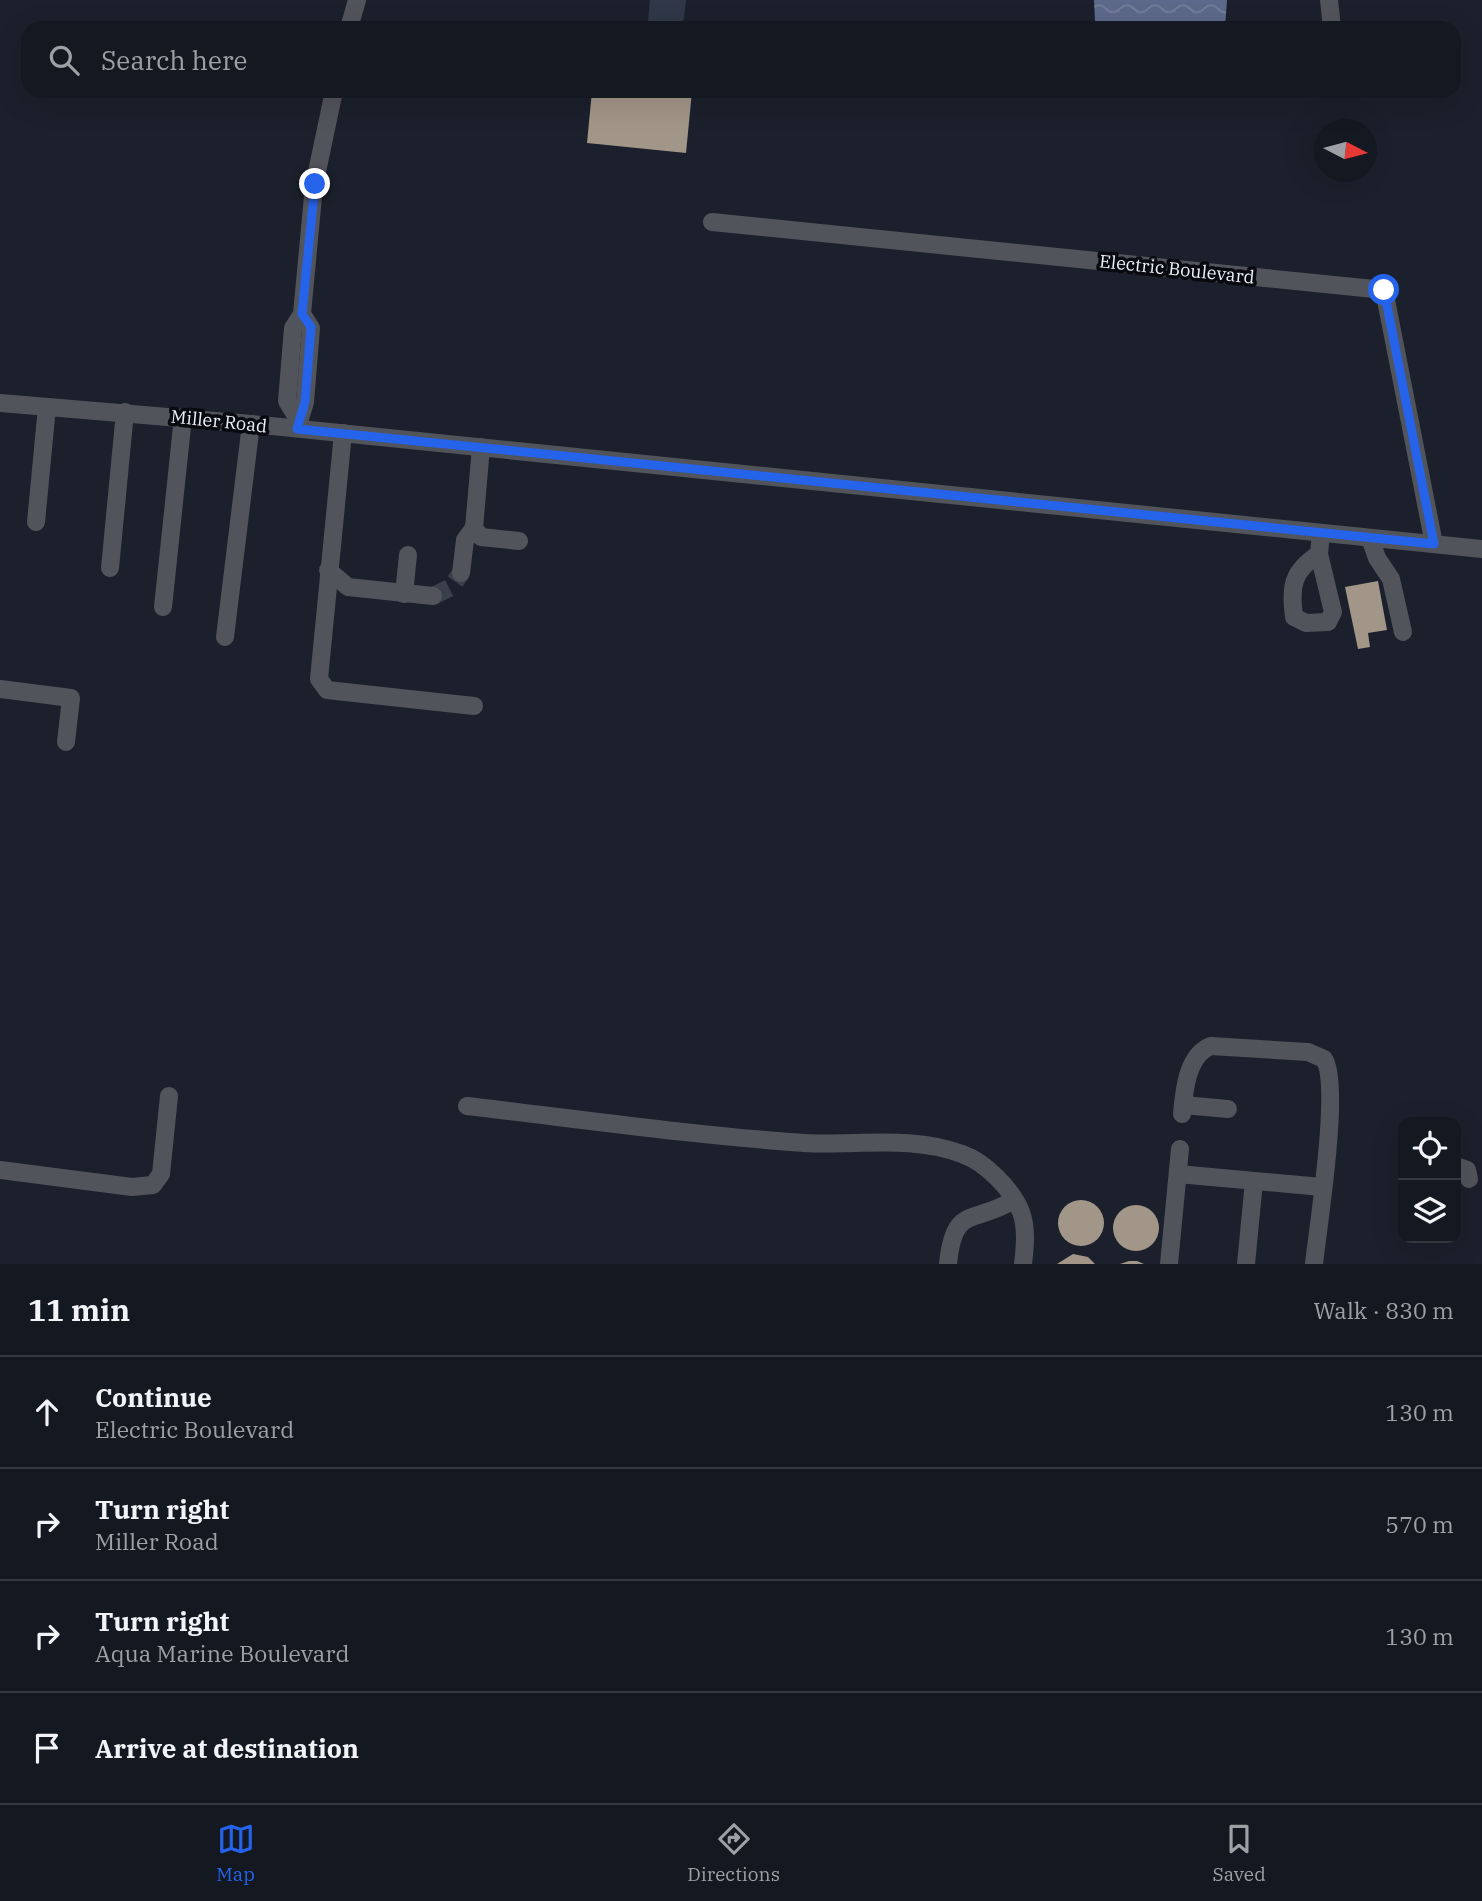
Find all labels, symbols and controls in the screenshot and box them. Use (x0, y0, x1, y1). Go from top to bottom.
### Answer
search box (21, 21, 1461, 98)
icon: search (45, 41, 83, 79)
text: Search here (101, 43, 247, 77)
north arrow (1314, 119, 1377, 182)
route end (299, 168, 330, 199)
street label: Electric Boulevard (1098, 249, 1256, 289)
route start (1368, 274, 1399, 305)
street label: Miller Road (170, 404, 268, 438)
map controls (1398, 1117, 1461, 1243)
button: locate (1398, 1117, 1461, 1180)
button: layers (1398, 1180, 1461, 1243)
text: 11 min (28, 1290, 130, 1329)
text: Walk · 830 m (1313, 1295, 1454, 1325)
text: Continue (95, 1380, 212, 1414)
icon: ahead (28, 1393, 66, 1431)
text: 130 m (1385, 1397, 1454, 1427)
text: Electric Boulevard (95, 1414, 294, 1444)
text: Turn right (95, 1492, 229, 1526)
icon: right (28, 1505, 66, 1543)
text: 570 m (1385, 1509, 1454, 1539)
text: Miller Road (95, 1526, 219, 1556)
text: Turn right (95, 1604, 229, 1638)
icon: right (28, 1617, 66, 1655)
text: 130 m (1385, 1621, 1454, 1651)
text: Aqua Marine Boulevard (95, 1638, 350, 1668)
icon: arrive (28, 1729, 66, 1767)
text: Arrive at destination (95, 1731, 359, 1765)
tab: Map (216, 1820, 255, 1886)
tab: Directions (687, 1820, 780, 1886)
tab: Saved (1213, 1820, 1266, 1886)

